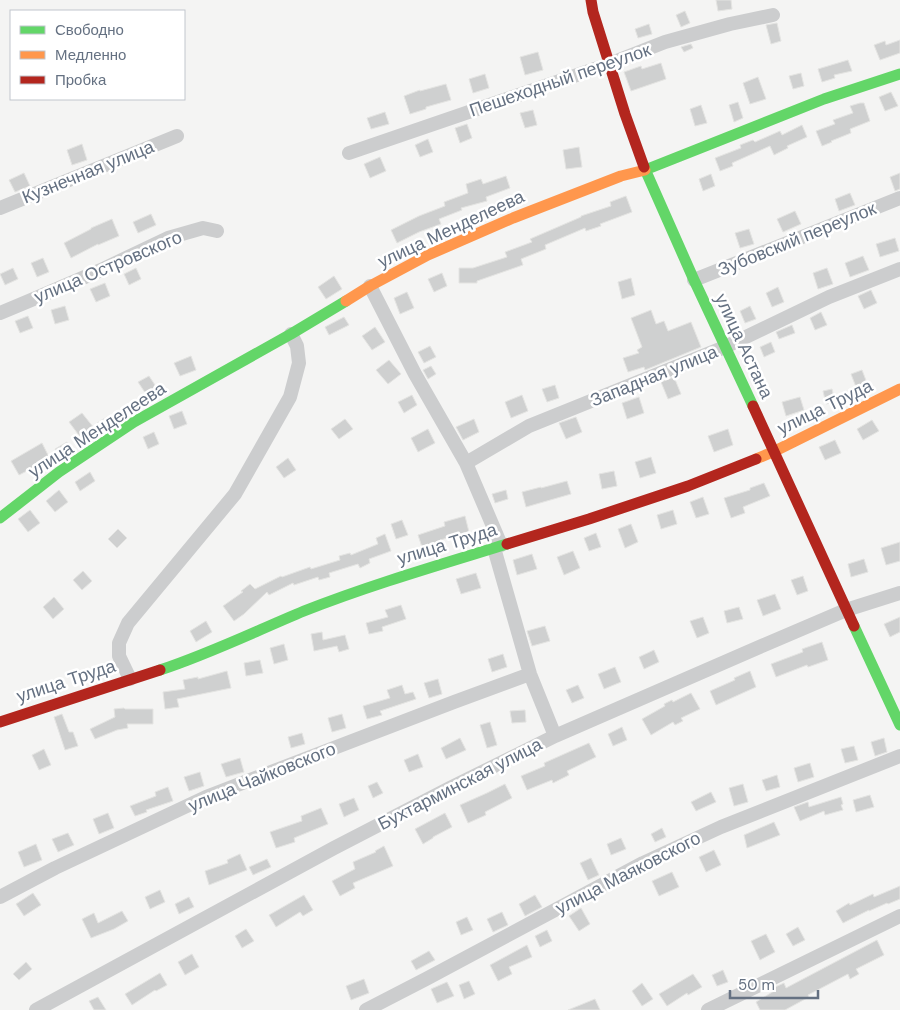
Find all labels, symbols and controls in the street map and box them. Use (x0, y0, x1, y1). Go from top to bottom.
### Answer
legend (10, 10, 185, 100)
text: Свободно (55, 20, 124, 40)
street label: Пешеходный переулок (466, 38, 654, 122)
text: Медленно (55, 45, 126, 65)
text: Пробка (55, 70, 107, 90)
street label: Кузнечная улица (18, 134, 159, 209)
street label: улица Менделеева (374, 184, 529, 274)
street label: Зубовский переулок (714, 196, 880, 282)
street label: улица Островского (31, 225, 185, 309)
street label: улица Астана (709, 290, 779, 403)
street label: Западная улица (587, 339, 722, 412)
street label: улица Труда (773, 373, 877, 440)
street label: улица Менделеева (24, 376, 171, 483)
street label: улица Труда (394, 517, 501, 571)
street label: улица Труда (13, 653, 120, 708)
street label: Бухтарминская улица (374, 732, 547, 836)
street label: улица Чайковского (185, 736, 339, 818)
street label: улица Маяковского (551, 826, 705, 920)
scale bar (730, 968, 818, 1000)
text: 50 m (738, 975, 775, 995)

